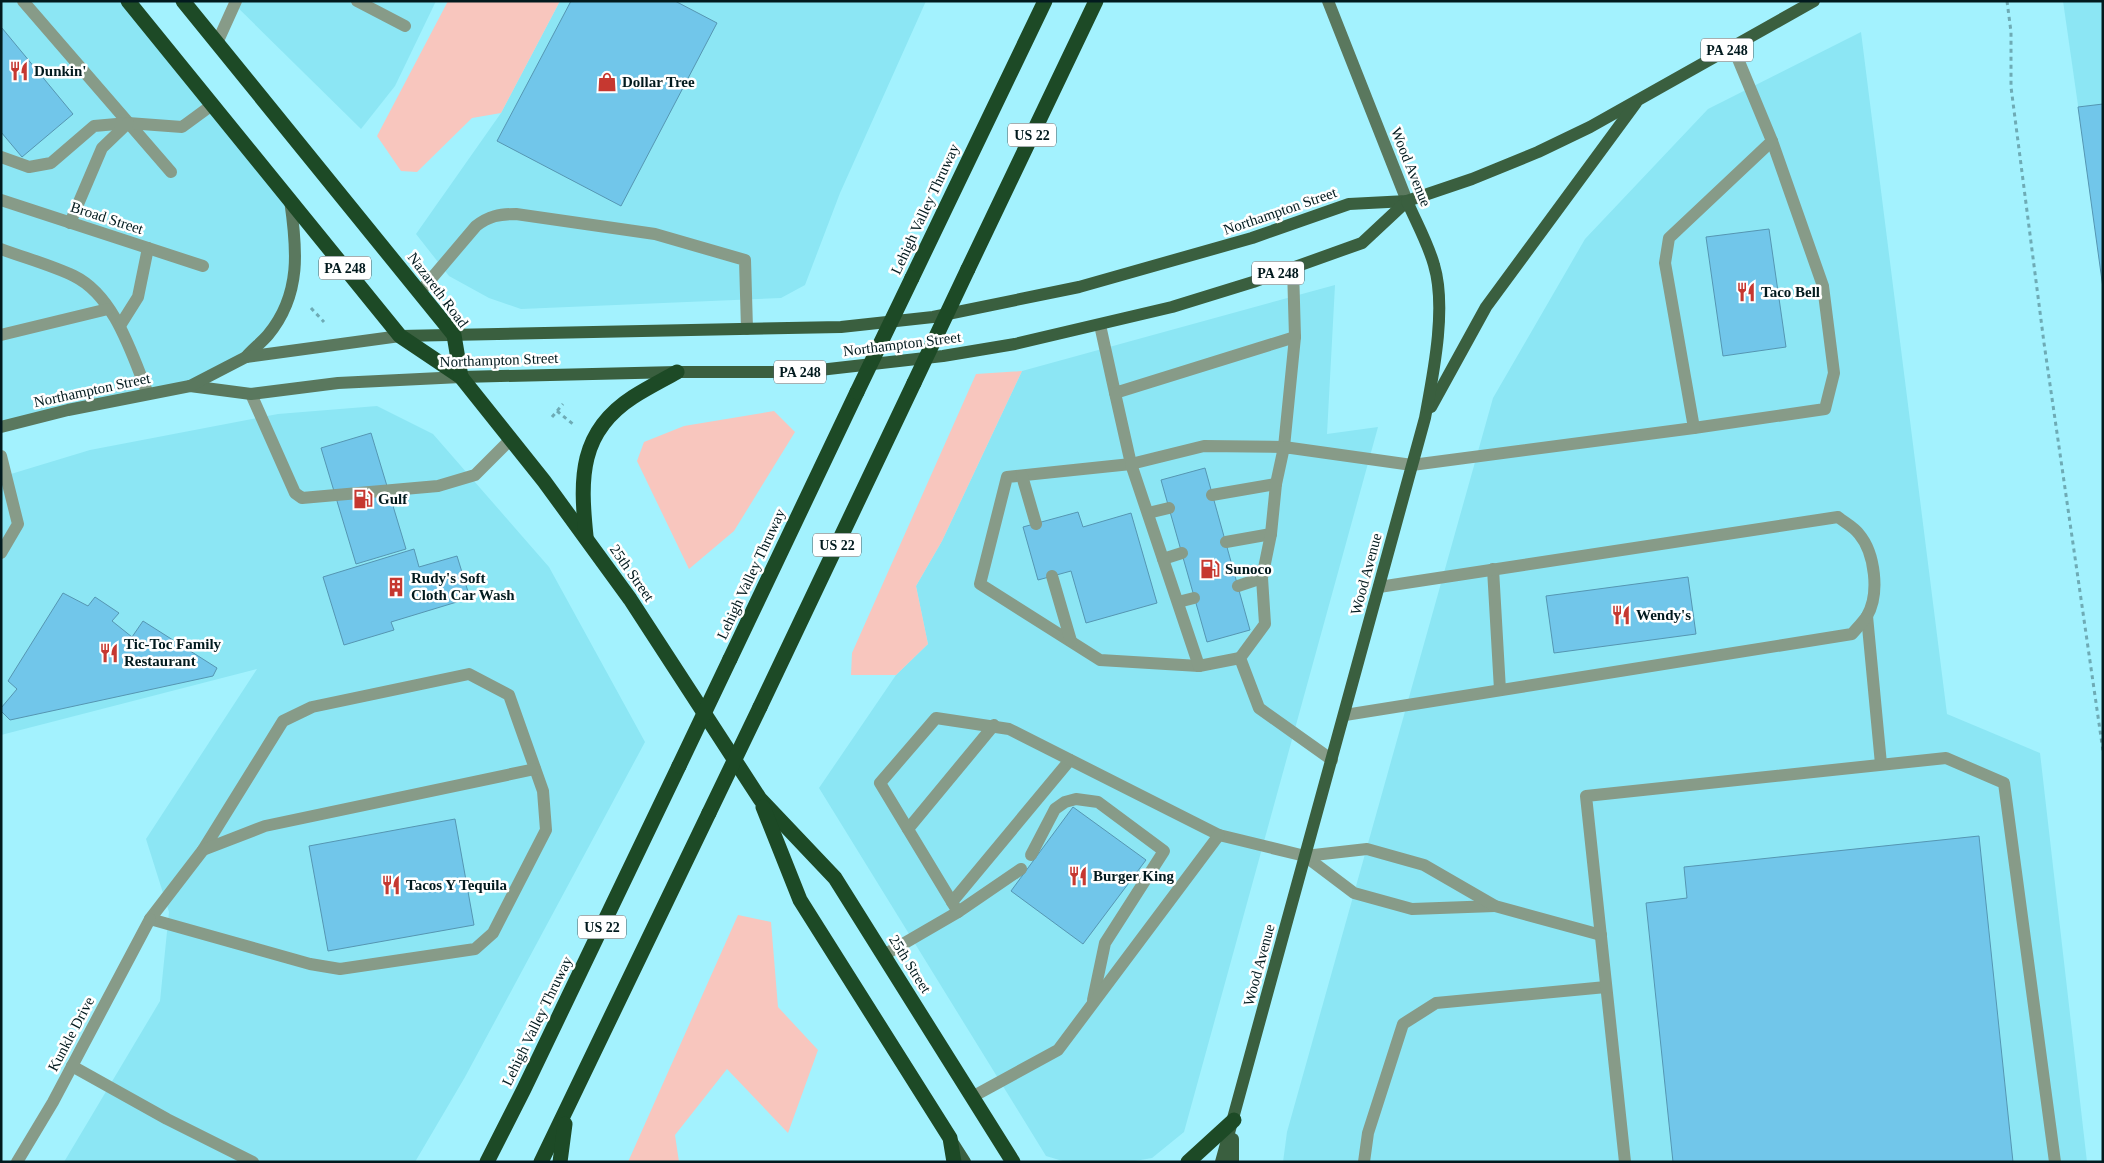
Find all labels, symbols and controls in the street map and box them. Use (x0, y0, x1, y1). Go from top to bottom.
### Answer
road number: PA 248 (1701, 38, 1753, 62)
restaurant icon: Dunkin' (8, 60, 30, 82)
place label: Dunkin' (34, 63, 87, 79)
shop icon: Dollar Tree (596, 71, 618, 93)
place label: Dollar Tree (622, 74, 695, 90)
road number: US 22 (1008, 124, 1056, 146)
street label: Wood Avenue (1388, 125, 1434, 209)
street label: Lehigh Valley Thruway (888, 141, 962, 277)
street label: Northampton Street (1221, 184, 1340, 238)
street label: Broad Street (69, 199, 146, 238)
street label: Nazareth Road (405, 249, 472, 331)
road number: PA 248 (319, 256, 371, 280)
road number: PA 248 (1252, 262, 1304, 284)
restaurant icon: Taco Bell (1735, 281, 1757, 303)
place label: Taco Bell (1761, 284, 1820, 300)
street label: Northampton Street (842, 329, 963, 359)
street label: Northampton Street (439, 350, 559, 370)
road number: PA 248 (774, 361, 826, 384)
street label: Northampton Street (32, 370, 153, 410)
fuel station icon: Gulf (352, 488, 374, 510)
place label: Gulf (378, 491, 408, 507)
street label: Lehigh Valley Thruway (714, 506, 788, 642)
street label: Wood Avenue (1347, 531, 1385, 617)
road number: US 22 (813, 534, 861, 556)
street label: 25th Street (607, 542, 658, 605)
fuel station icon: Sunoco (1199, 558, 1221, 580)
place label: Sunoco (1225, 561, 1272, 577)
place label: Rudy's Soft Cloth Car Wash (411, 570, 515, 603)
building icon: Rudy's Soft Cloth Car Wash (385, 576, 407, 598)
restaurant icon: Wendy's (1610, 604, 1632, 626)
place label: Wendy's (1636, 607, 1691, 623)
place label: Tic-Toc Family Restaurant (124, 636, 222, 669)
restaurant icon: Tic-Toc Family Restaurant (98, 642, 120, 664)
restaurant icon: Burger King (1067, 865, 1089, 887)
place label: Burger King (1093, 868, 1174, 884)
restaurant icon: Tacos Y Tequila (380, 874, 402, 896)
place label: Tacos Y Tequila (406, 877, 507, 893)
road number: US 22 (578, 916, 626, 939)
street label: Wood Avenue (1240, 922, 1278, 1008)
street label: 25th Street (886, 932, 935, 997)
street label: Lehigh Valley Thruway (499, 953, 576, 1088)
street label: Kunkle Drive (45, 994, 97, 1074)

